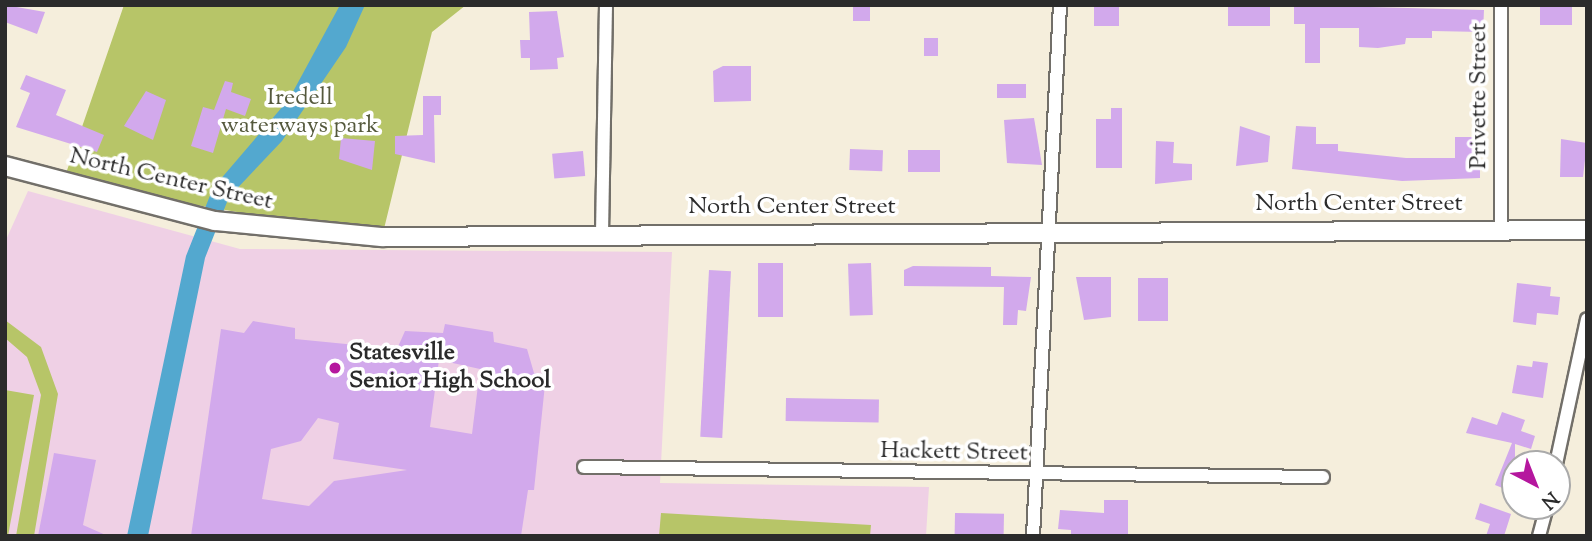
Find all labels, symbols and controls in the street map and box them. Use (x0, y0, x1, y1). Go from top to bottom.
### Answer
street label: Privette Street (1466, 23, 1494, 169)
park label: Iredell waterways park (221, 85, 379, 141)
street label: North Center Street (67, 143, 275, 217)
street label: North Center Street (1255, 191, 1463, 219)
street label: North Center Street (688, 194, 896, 222)
place label: Statesville Senior High School (349, 340, 551, 396)
marker: Statesville Senior High School (327, 360, 343, 376)
street label: Hackett Street (880, 437, 1028, 469)
north arrow (1501, 450, 1571, 520)
text: N (1534, 484, 1564, 515)

